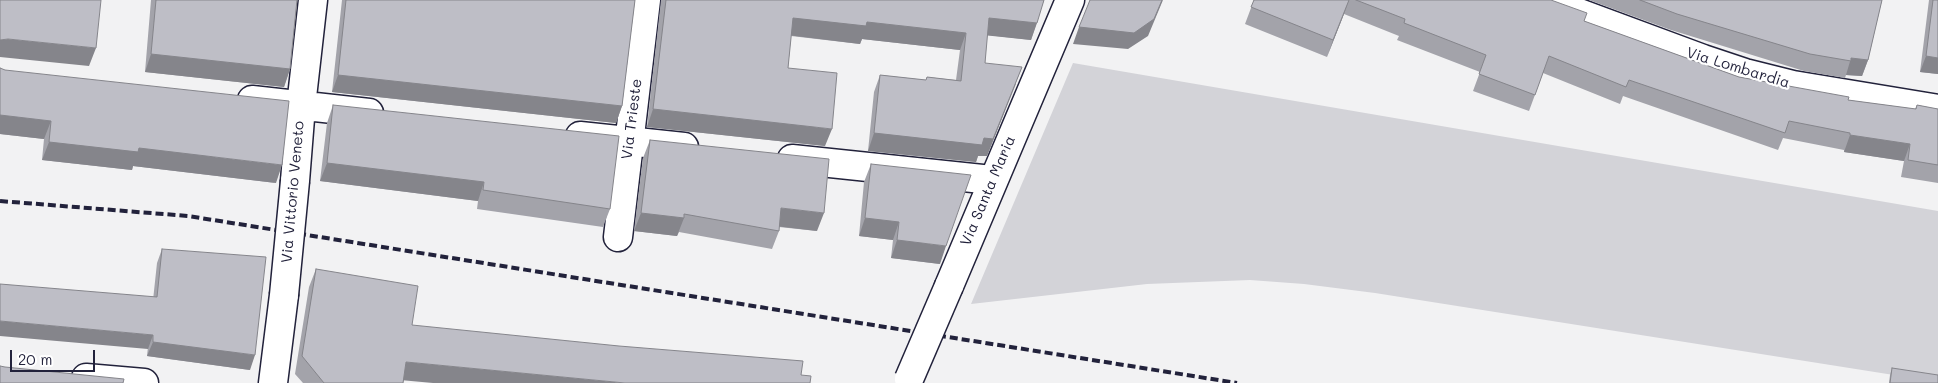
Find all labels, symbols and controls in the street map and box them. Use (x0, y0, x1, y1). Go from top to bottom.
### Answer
street label: Via Lombardia (1684, 44, 1792, 92)
street label: Via Trieste (618, 78, 646, 160)
street label: Via Vittorio Veneto (278, 120, 308, 264)
street label: Via Santa Maria (957, 133, 1019, 249)
scale bar (12, 340, 98, 372)
text: 20 m (18, 349, 52, 369)

